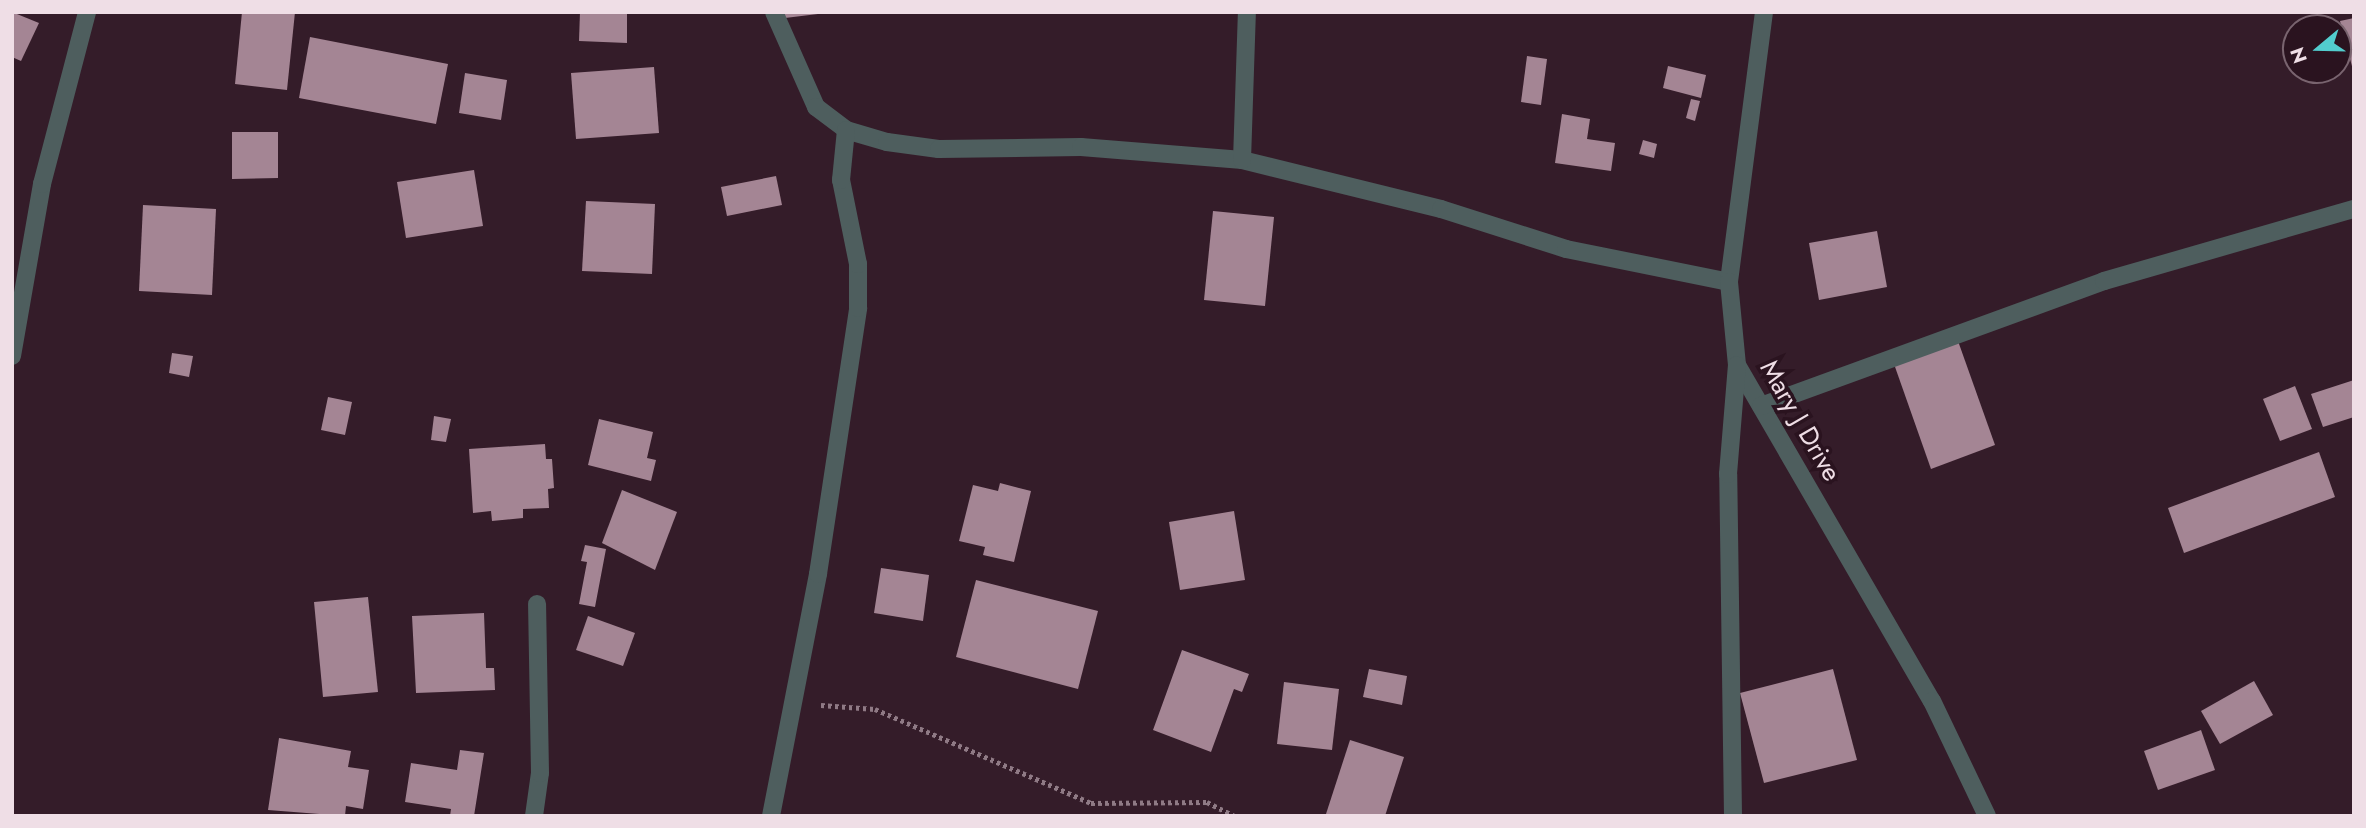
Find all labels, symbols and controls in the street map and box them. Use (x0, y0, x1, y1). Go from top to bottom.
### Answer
north arrow (2282, 14, 2352, 84)
text: N (2283, 44, 2314, 67)
street label: Mary J Drive (1753, 355, 1847, 487)

